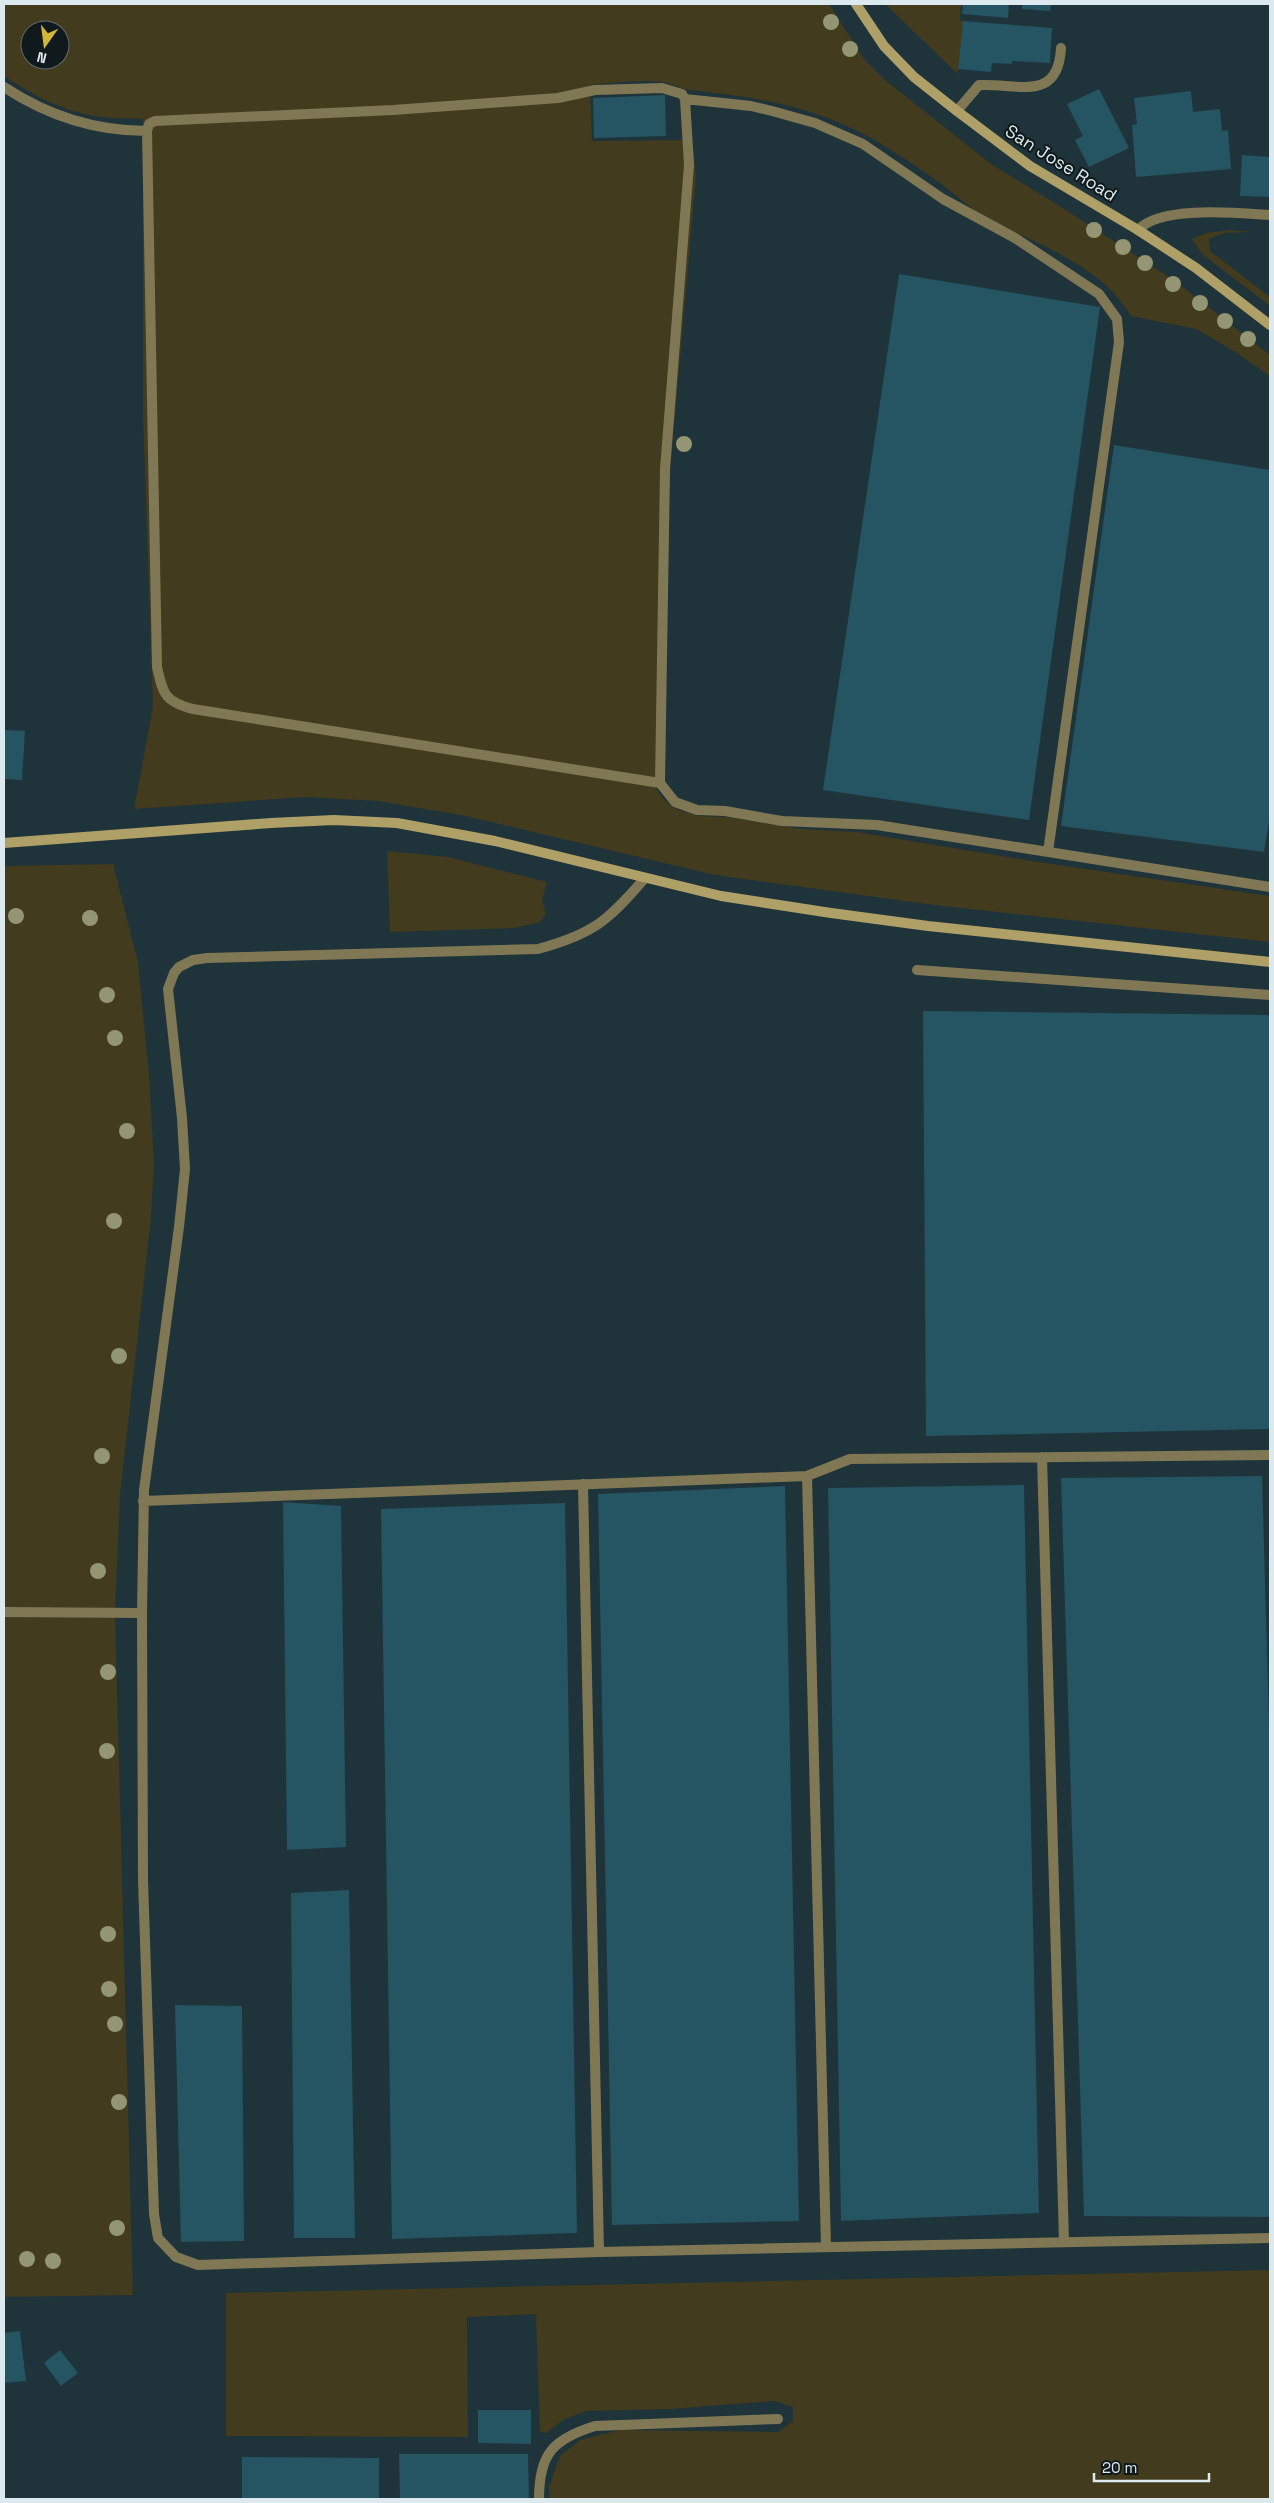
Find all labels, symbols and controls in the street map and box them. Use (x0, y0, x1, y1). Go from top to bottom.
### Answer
north arrow (20, 20, 70, 70)
text: N (35, 48, 49, 67)
street label: San Jose Road (1001, 119, 1121, 206)
scale bar (1094, 2450, 1209, 2482)
text: 20 m (1102, 2458, 1137, 2477)

